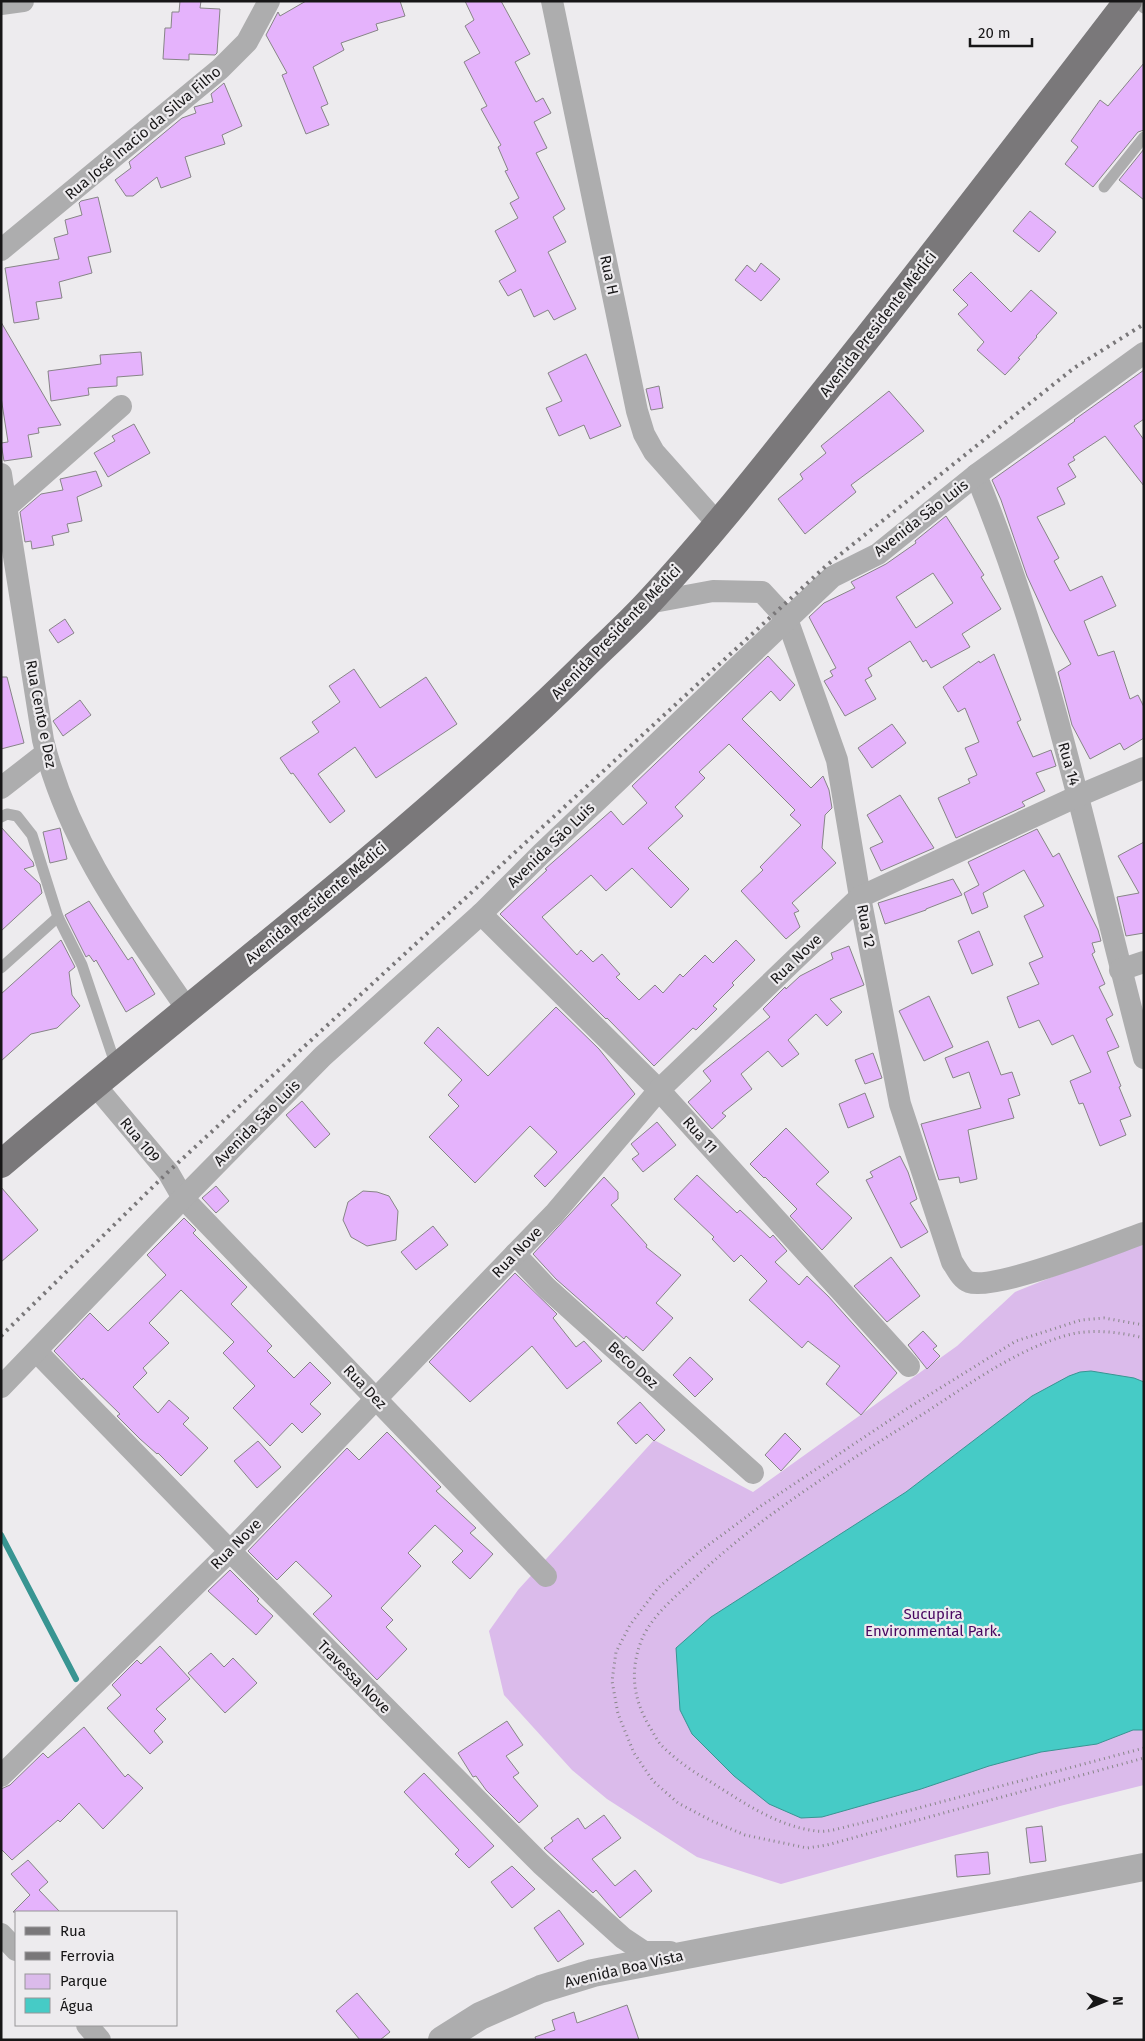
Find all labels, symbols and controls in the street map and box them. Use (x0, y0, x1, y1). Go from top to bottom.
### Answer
scale bar (970, 15, 1032, 47)
text: 20 m (978, 24, 1011, 42)
street label: Rua José Inacio da Silva Filho (61, 62, 225, 204)
street label: Avenida Presidente Médici (816, 248, 940, 400)
street label: Rua H (596, 253, 622, 297)
street label: Avenida São Luis (870, 476, 972, 560)
street label: Avenida Presidente Médici (547, 561, 685, 703)
street label: Rua Cento e Dez (22, 659, 60, 770)
street label: Rua 14 (1054, 740, 1084, 788)
street label: Avenida São Luis (504, 799, 598, 891)
street label: Avenida Presidente Médici (242, 839, 390, 967)
street label: Rua 12 (853, 903, 879, 949)
street label: Rua Nove (767, 930, 825, 988)
street label: Avenida São Luis (210, 1076, 304, 1170)
street label: Rua 11 (679, 1113, 721, 1157)
street label: Rua 109 (116, 1114, 164, 1166)
street label: Rua Nove (488, 1223, 546, 1281)
street label: Beco Dez (604, 1338, 662, 1392)
street label: Rua Dez (340, 1361, 391, 1413)
street label: Rua Nove (207, 1515, 265, 1573)
park label: Sucupira Environmental Park. (865, 1605, 1001, 1640)
street label: Travessa Nove (314, 1637, 394, 1717)
legend (15, 1911, 178, 2026)
text: Rua (60, 1922, 86, 1940)
text: Ferrovia (60, 1947, 115, 1965)
street label: Avenida Boa Vista (563, 1947, 685, 1991)
text: Parque (60, 1972, 107, 1990)
north arrow (1080, 1976, 1130, 2026)
text: N (1109, 1996, 1126, 2006)
text: Água (60, 1997, 93, 2015)

